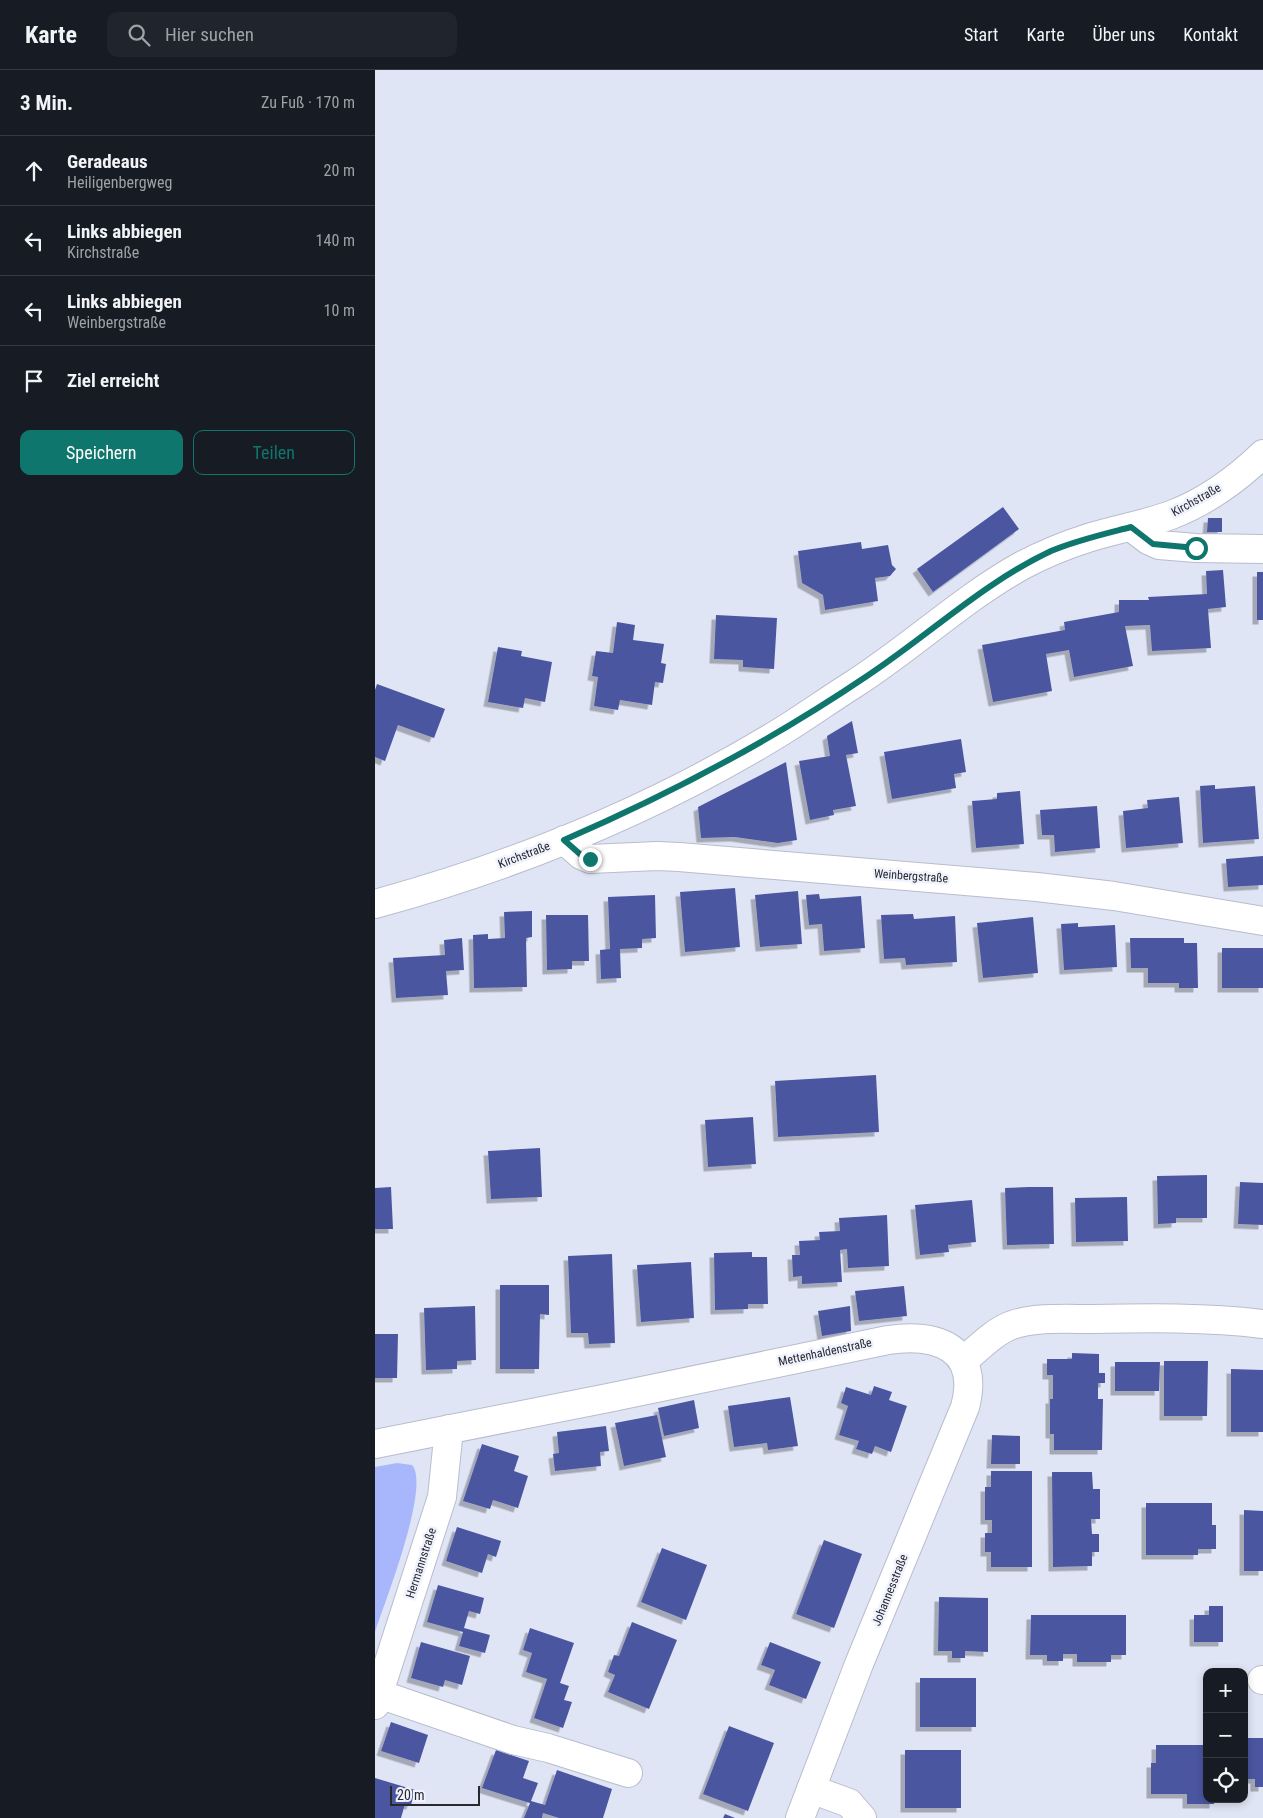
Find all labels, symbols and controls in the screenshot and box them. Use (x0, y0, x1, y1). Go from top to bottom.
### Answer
search box (107, 12, 457, 57)
text: Karte (25, 21, 77, 49)
icon: search (125, 21, 153, 49)
text: Hier suchen (165, 23, 254, 46)
text: Start (964, 24, 998, 45)
text: Karte (1026, 24, 1065, 45)
text: Über uns (1093, 24, 1155, 45)
text: Kontakt (1183, 24, 1238, 45)
text: 3 Min. (20, 91, 73, 115)
text: Zu Fuß · 170 m (261, 93, 355, 112)
text: Geradeaus (67, 150, 148, 173)
icon: ahead (20, 157, 48, 185)
text: 20 m (323, 161, 355, 180)
text: Heiligenbergweg (67, 173, 172, 192)
text: Links abbiegen (67, 220, 182, 243)
icon: left (20, 227, 48, 255)
text: 140 m (316, 231, 355, 250)
text: Kirchstraße (67, 243, 139, 262)
text: Links abbiegen (67, 290, 182, 313)
icon: left (20, 297, 48, 325)
text: 10 m (323, 301, 355, 320)
text: Weinbergstraße (67, 313, 166, 332)
icon: arrive (20, 367, 48, 395)
text: Ziel erreicht (67, 369, 159, 392)
button: Speichern (20, 430, 183, 475)
button: Teilen (193, 430, 355, 475)
street label: Kirchstraße (1169, 481, 1223, 519)
route start (1185, 537, 1208, 560)
street label: Kirchstraße (496, 839, 552, 871)
route end (579, 848, 602, 871)
street label: Weinbergstraße (873, 866, 949, 886)
street label: Mettenhaldenstraße (777, 1335, 873, 1369)
street label: Hermannstraße (403, 1526, 439, 1600)
street label: Johannesstraße (869, 1552, 911, 1628)
map controls (1203, 1668, 1248, 1803)
button: + (1203, 1668, 1248, 1713)
button: − (1203, 1713, 1248, 1758)
button: locate (1203, 1758, 1248, 1803)
scale bar (390, 1783, 480, 1806)
text: 20 m (397, 1787, 425, 1803)

